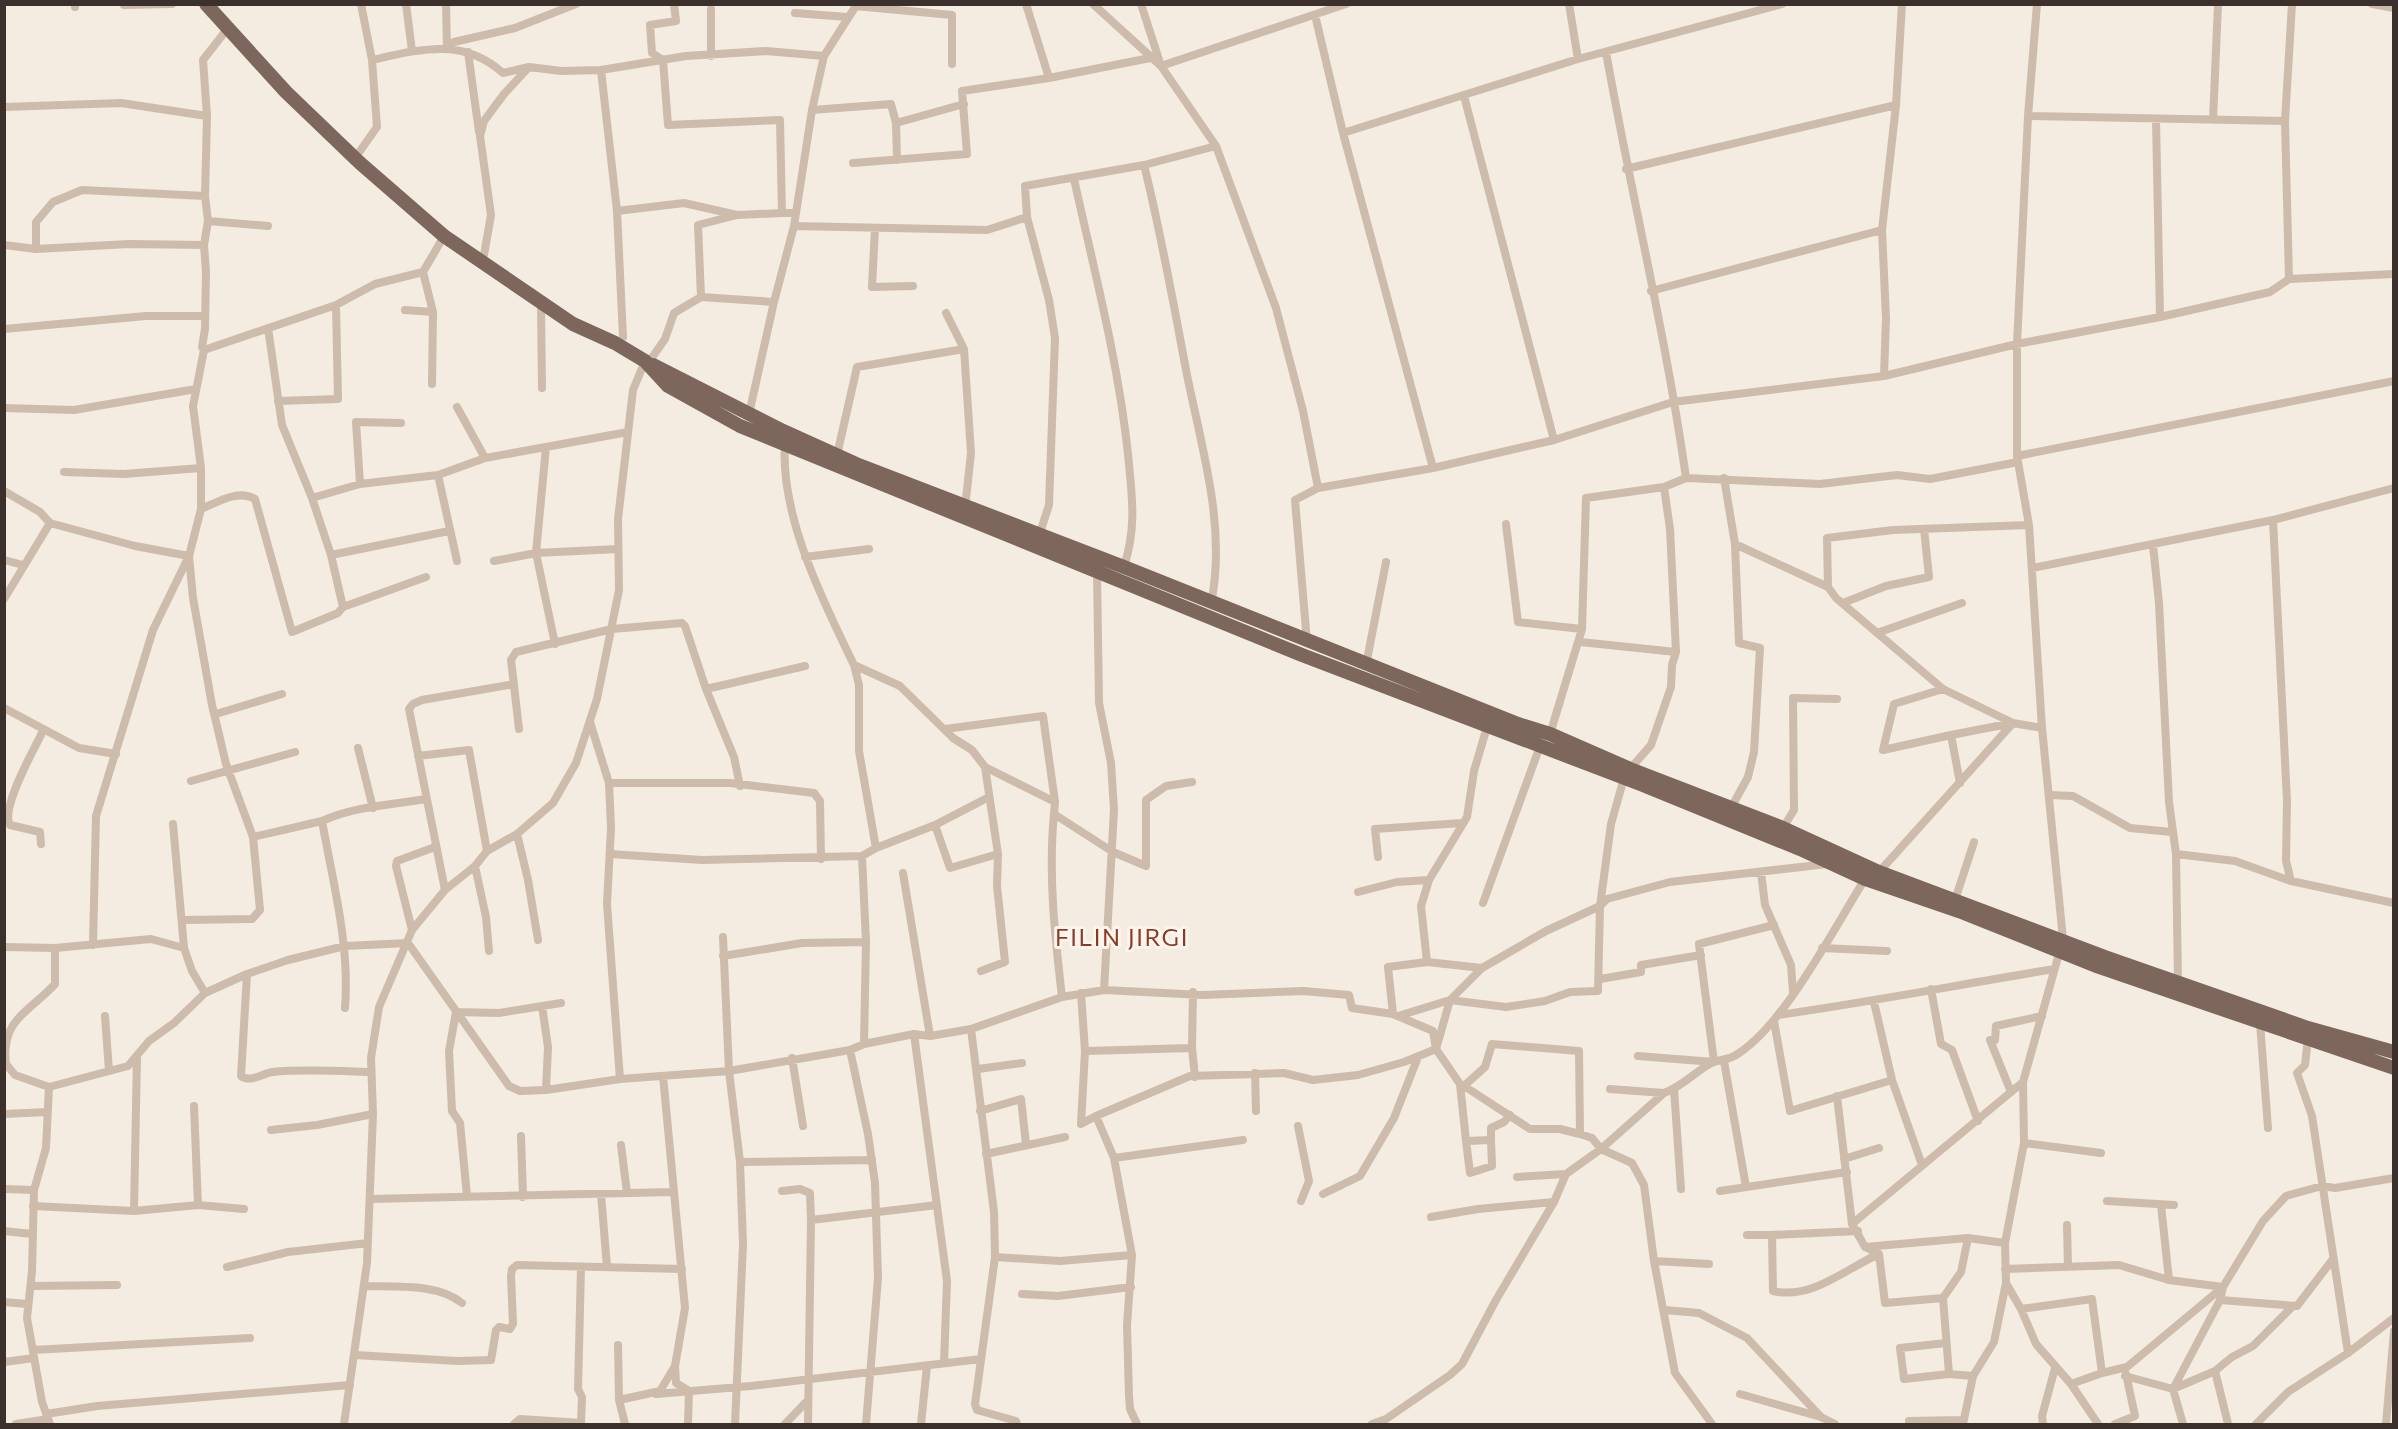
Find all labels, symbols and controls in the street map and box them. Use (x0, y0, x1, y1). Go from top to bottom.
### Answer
district label: FILIN JIRGI (1055, 922, 1189, 951)

